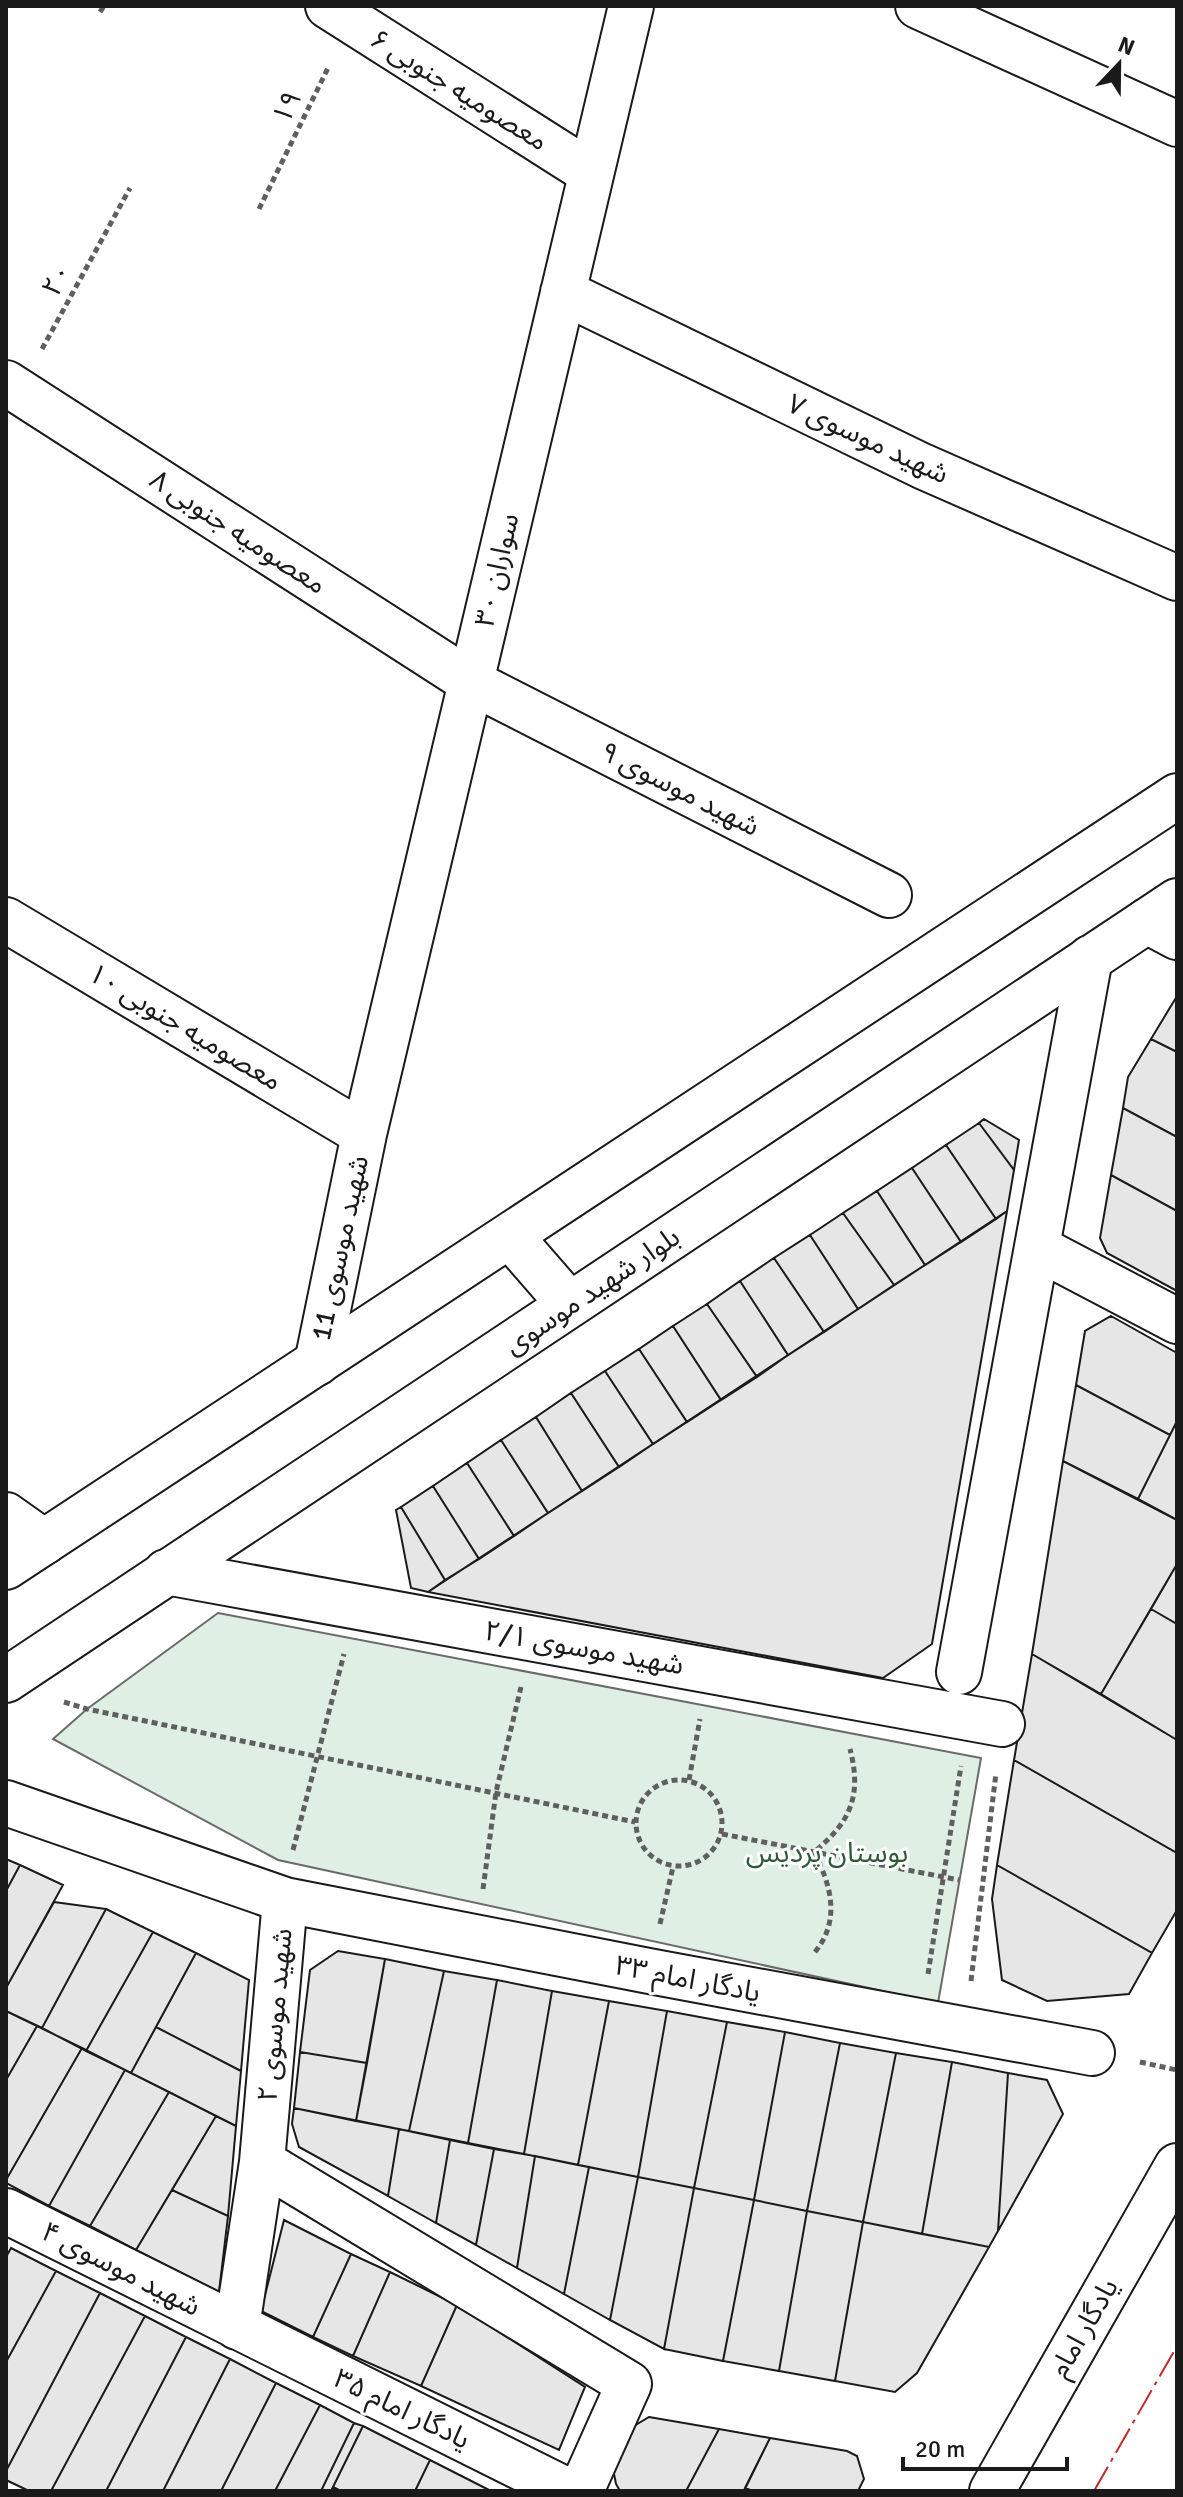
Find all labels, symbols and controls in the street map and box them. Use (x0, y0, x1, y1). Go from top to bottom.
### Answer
street label: معصومیه جنوبی ۶ (364, 22, 554, 158)
north arrow (1079, 24, 1159, 104)
text: N (1114, 31, 1138, 61)
street label: ۱۹ (265, 85, 309, 129)
street label: ۲۰ (34, 258, 80, 302)
street label: شهید موسوی ۷ (782, 387, 954, 491)
street label: معصومیه جنوبی ۸ (143, 462, 333, 602)
street label: سواران ۳۰ (467, 510, 527, 630)
street label: شهید موسوی ۹ (595, 734, 765, 844)
street label: معصومیه جنوبی ۱۰ (82, 956, 288, 1098)
street label: شهید موسوی 11 (304, 1152, 376, 1344)
street label: بلوار شهید موسوی (498, 1220, 686, 1362)
street label: شهید موسوی ۲/۱ (482, 1614, 686, 1682)
park label: بوستان پردیس (746, 1836, 908, 1870)
street label: شهید موسوی ۲ (250, 1927, 300, 2103)
street label: یادگار امام ۳۳ (612, 1948, 764, 2013)
street label: شهید موسوی ۴ (36, 2214, 206, 2324)
street label: یادگار امام (1042, 2272, 1129, 2385)
street label: یادگار امام ۳۵ (327, 2361, 476, 2459)
scale bar (903, 2421, 1067, 2471)
text: 20 m (915, 2434, 965, 2464)

